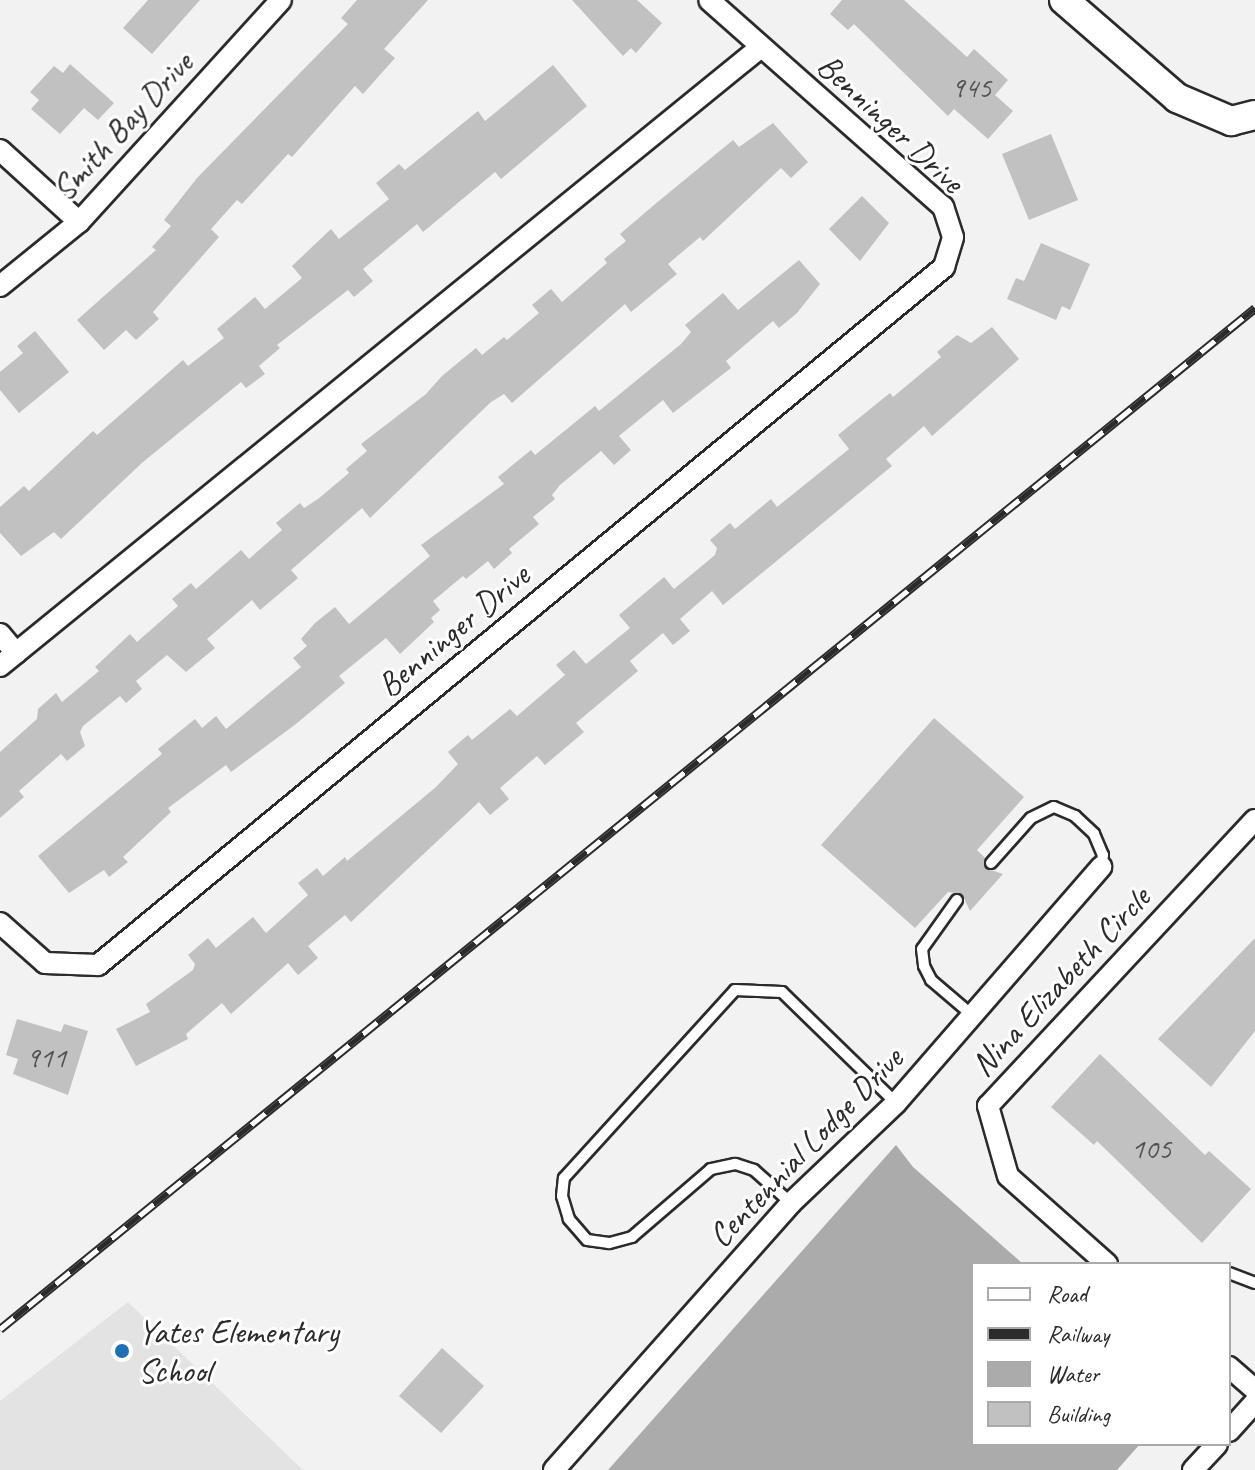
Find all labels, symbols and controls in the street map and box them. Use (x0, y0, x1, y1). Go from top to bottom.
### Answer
street label: Smith Bay Drive (42, 43, 202, 209)
street label: Benninger Drive (809, 45, 973, 201)
house number: 945 (951, 69, 991, 105)
street label: Benninger Drive (369, 555, 537, 705)
street label: Nina Elizabeth Circle (962, 878, 1158, 1084)
street label: Centennial Lodge Drive (699, 1038, 911, 1256)
house number: 911 (26, 1039, 66, 1075)
house number: 105 (1131, 1130, 1171, 1166)
legend (971, 1262, 1231, 1446)
text: Road (1047, 1279, 1087, 1309)
place label: Yates Elementary School (138, 1311, 341, 1390)
text: Railway (1047, 1319, 1109, 1349)
marker: Yates Elementary School (113, 1342, 131, 1360)
text: Water (1047, 1359, 1099, 1389)
text: Building (1047, 1399, 1110, 1429)

